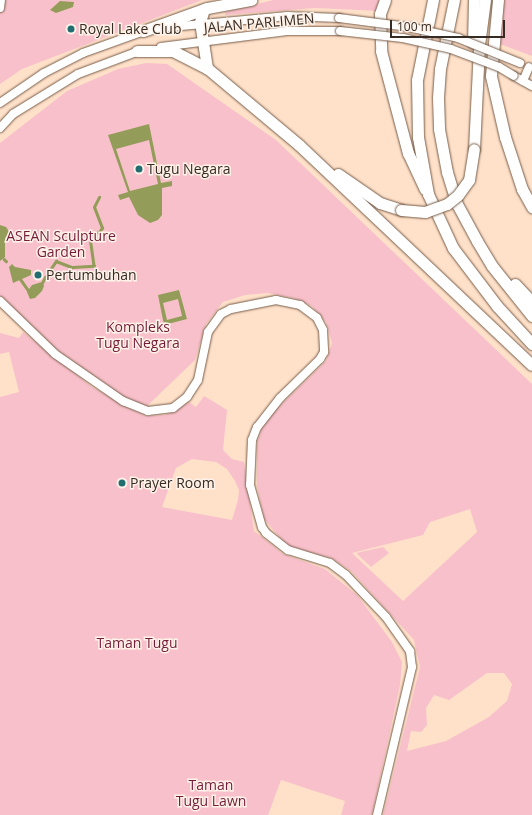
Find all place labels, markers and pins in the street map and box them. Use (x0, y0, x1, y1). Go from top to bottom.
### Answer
place label: Royal Lake Club (79, 21, 181, 37)
marker: Royal Lake Club (66, 24, 76, 34)
place label: Tugu Negara (147, 161, 230, 177)
marker: Tugu Negara (134, 164, 144, 174)
place label: Pertumbuhan (46, 267, 137, 283)
marker: Pertumbuhan (33, 270, 43, 280)
place label: Prayer Room (130, 475, 215, 491)
marker: Prayer Room (117, 478, 127, 488)

